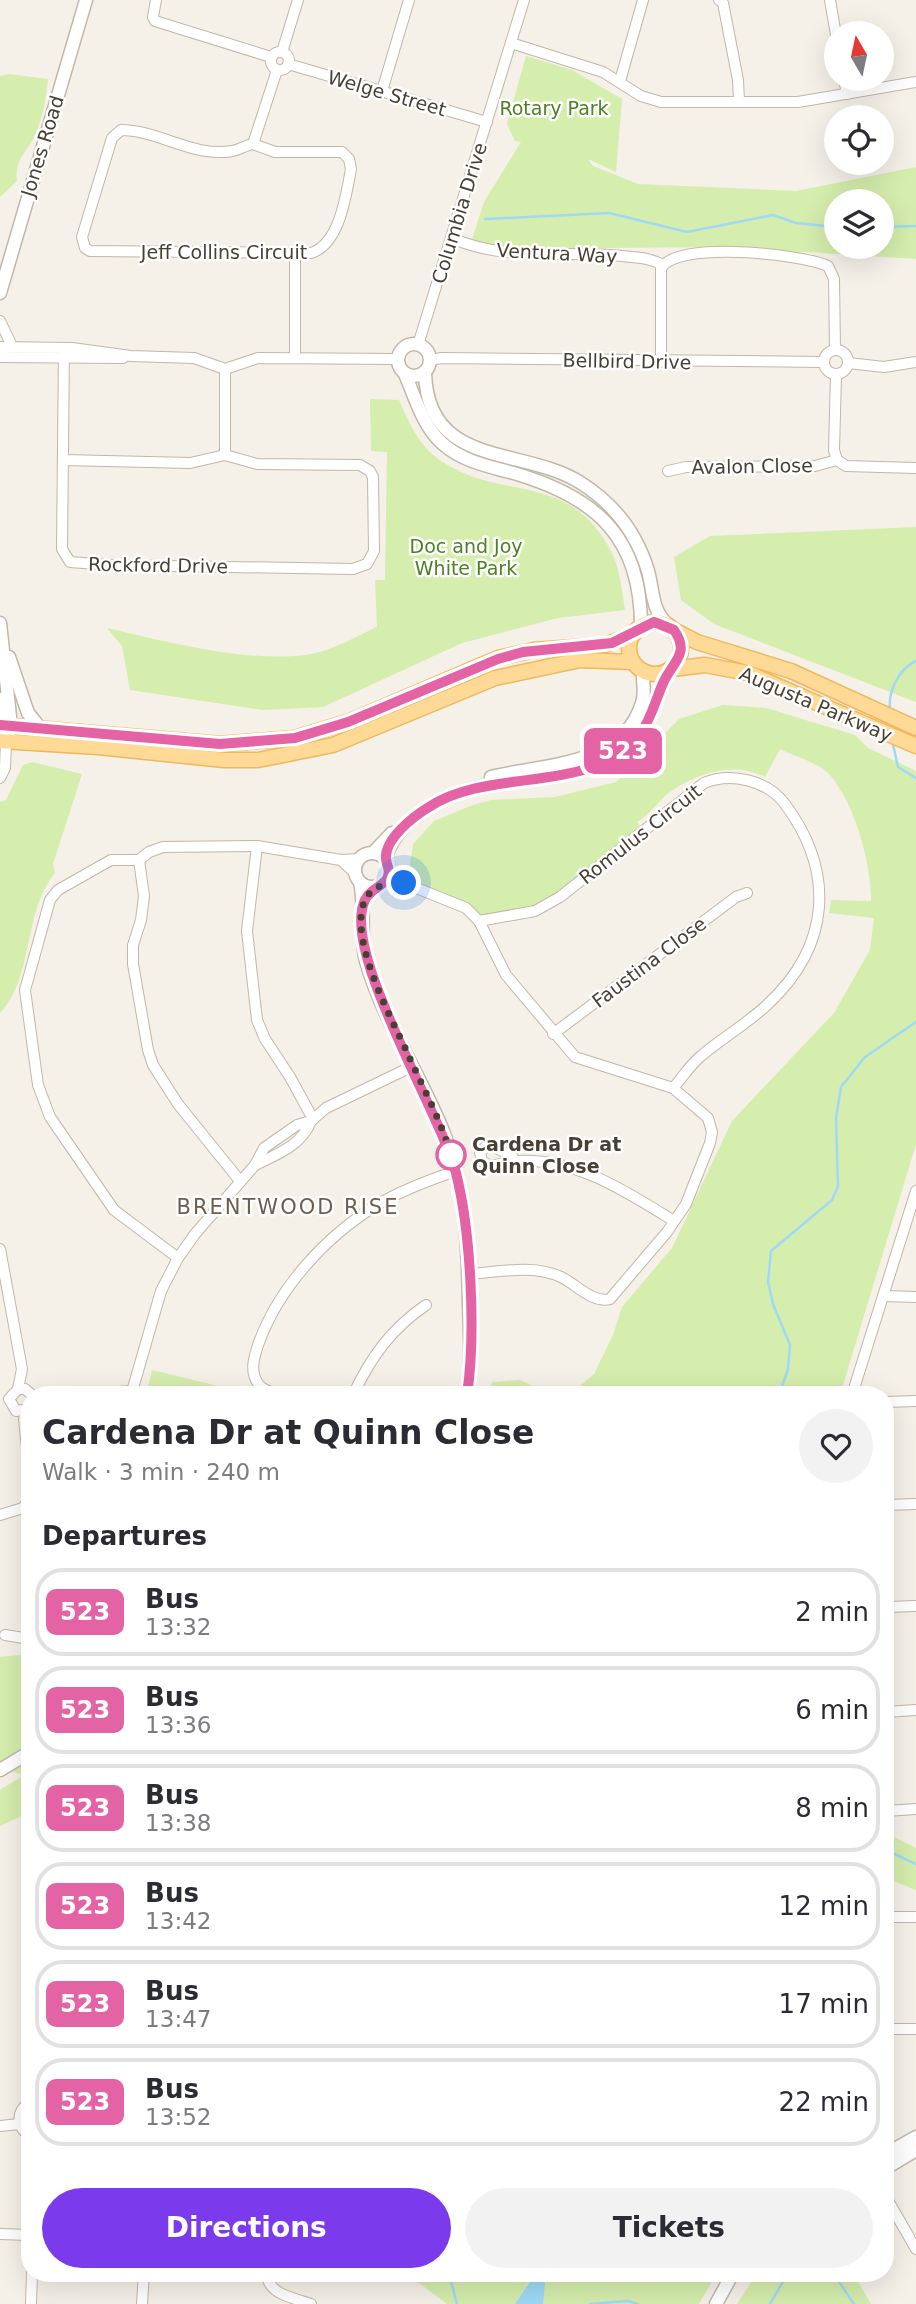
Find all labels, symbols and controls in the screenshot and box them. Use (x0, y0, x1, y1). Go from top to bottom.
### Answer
north arrow (824, 21, 894, 91)
map controls (824, 21, 894, 259)
street label: Welge Street (325, 66, 449, 120)
street label: Jones Road (16, 93, 68, 200)
park label: Rotary Park (499, 97, 609, 119)
button: locate (824, 105, 894, 175)
street label: Columbia Drive (427, 140, 491, 286)
button: layers (824, 189, 894, 259)
street label: Ventura Way (496, 239, 618, 267)
street label: Jeff Collins Circuit (140, 241, 307, 263)
street label: Bellbird Drive (562, 349, 692, 373)
street label: Avalon Close (691, 454, 813, 478)
park label: Doc and Joy White Park (410, 535, 523, 579)
street label: Rockford Drive (88, 553, 228, 577)
street label: Augusta Parkway (736, 662, 896, 746)
line badge: 523 (583, 728, 663, 774)
text: 523 (598, 737, 648, 765)
street label: Romulus Circuit (575, 779, 705, 889)
your location (386, 865, 421, 900)
street label: Faustina Close (588, 912, 710, 1012)
place label: Cardena Dr at Quinn Close (472, 1133, 621, 1177)
marker: Cardena Dr at Quinn Close (436, 1140, 466, 1170)
district label: BRENTWOOD RISE (177, 1195, 399, 1219)
button: heart (799, 1409, 873, 1483)
text: Cardena Dr at Quinn Close (42, 1413, 534, 1452)
text: Walk · 3 min · 240 m (42, 1459, 280, 1485)
text: Departures (42, 1521, 207, 1551)
text: Bus (145, 1584, 199, 1614)
text: 2 min (795, 1597, 869, 1627)
text: 523 (60, 1598, 110, 1626)
text: 13:32 (145, 1614, 211, 1640)
text: Bus (145, 1682, 199, 1712)
text: 6 min (795, 1695, 869, 1725)
text: 523 (60, 1696, 110, 1724)
text: 13:36 (145, 1712, 211, 1738)
text: Bus (145, 1780, 199, 1810)
text: 8 min (795, 1793, 869, 1823)
text: 523 (60, 1794, 110, 1822)
text: 13:38 (145, 1810, 211, 1836)
text: Bus (145, 1878, 199, 1908)
text: 12 min (779, 1891, 869, 1921)
text: 523 (60, 1892, 110, 1920)
text: 13:42 (145, 1908, 211, 1934)
text: Bus (145, 1976, 199, 2006)
text: 17 min (779, 1989, 869, 2019)
text: 523 (60, 1990, 110, 2018)
text: 13:47 (145, 2006, 211, 2032)
text: Bus (145, 2074, 199, 2104)
text: 22 min (779, 2087, 869, 2117)
text: 523 (60, 2088, 110, 2116)
text: 13:52 (145, 2104, 211, 2130)
button: Directions (42, 2188, 451, 2268)
button: Tickets (465, 2188, 873, 2268)

